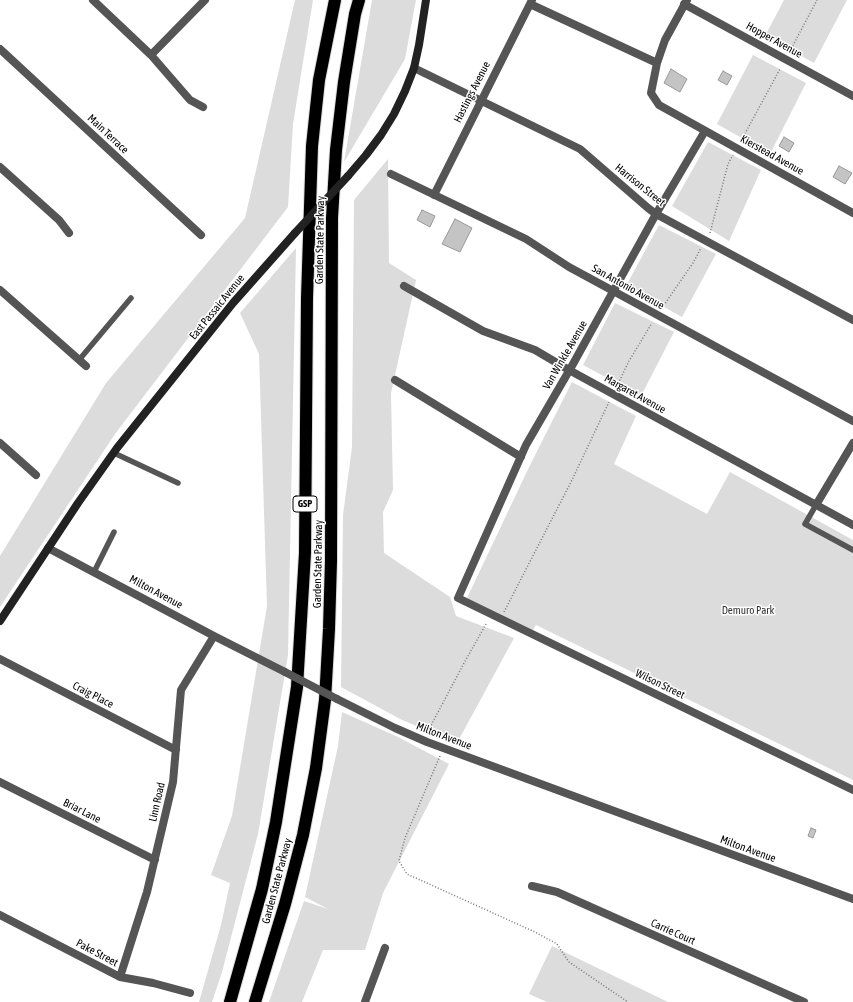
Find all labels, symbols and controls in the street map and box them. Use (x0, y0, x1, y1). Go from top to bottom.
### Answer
street label: Hopper Avenue (744, 19, 804, 61)
street label: Hastings Avenue (451, 59, 493, 125)
street label: Main Terrace (85, 112, 131, 156)
street label: Kierstead Avenue (738, 132, 806, 178)
street label: Harrison Street (612, 161, 668, 209)
street label: Garden State Parkway (313, 196, 327, 284)
street label: San Antonio Avenue (590, 262, 666, 312)
street label: East Passaic Avenue (187, 272, 247, 342)
street label: Van Winkle Avenue (540, 318, 590, 392)
street label: Margaret Avenue (602, 372, 668, 416)
road number: GSP (293, 496, 317, 512)
street label: Garden State Parkway (311, 520, 325, 608)
street label: Milton Avenue (127, 572, 185, 612)
park label: Demuro Park (722, 604, 774, 618)
street label: Wilson Street (633, 666, 687, 702)
street label: Craig Place (70, 679, 116, 711)
street label: Milton Avenue (414, 719, 474, 753)
street label: Linn Road (146, 781, 168, 823)
street label: Briar Lane (61, 796, 103, 826)
street label: Milton Avenue (718, 833, 778, 865)
street label: Garden State Parkway (259, 837, 295, 925)
street label: Carrie Court (649, 916, 697, 948)
street label: Pake Street (74, 936, 120, 970)

